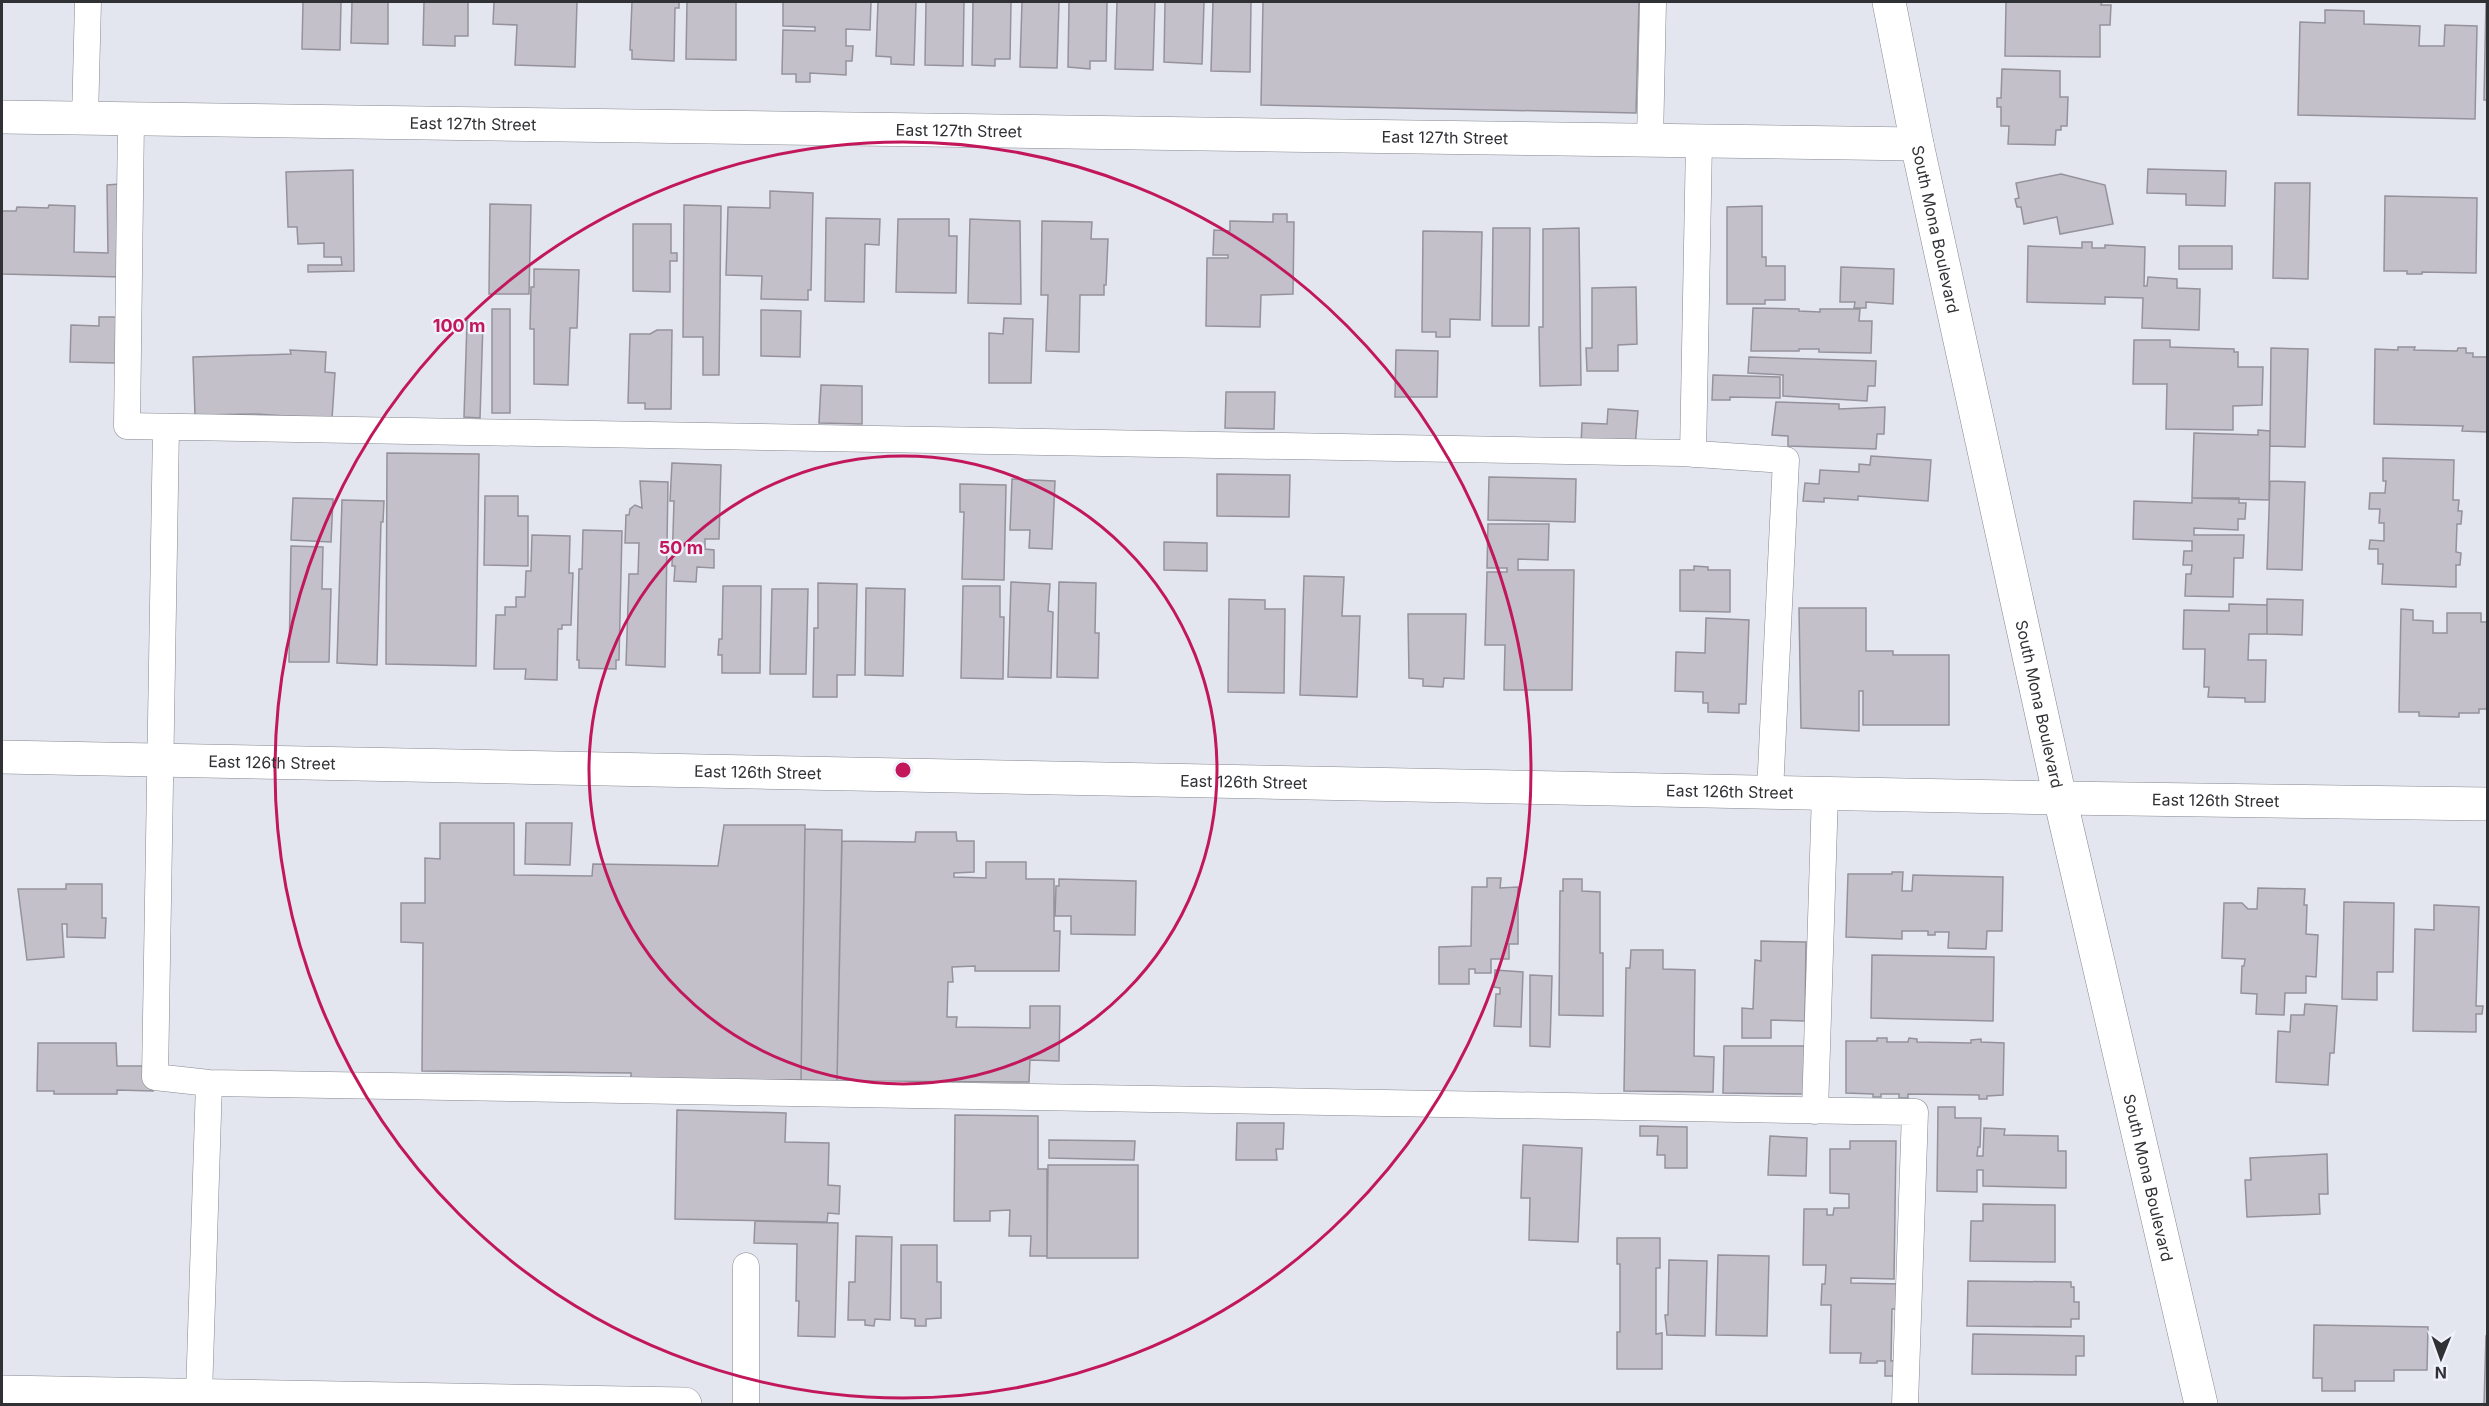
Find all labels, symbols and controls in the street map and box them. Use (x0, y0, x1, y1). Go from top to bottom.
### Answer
street label: East 127th Street (410, 113, 536, 135)
street label: East 127th Street (896, 120, 1022, 141)
street label: East 127th Street (1381, 126, 1508, 148)
street label: South Mona Boulevard (1908, 143, 1964, 315)
text: 100 m (433, 315, 485, 336)
text: 50 m (659, 537, 703, 558)
street label: South Mona Boulevard (2011, 618, 2068, 790)
street label: East 126th Street (208, 751, 336, 774)
centre of rings (893, 760, 913, 780)
street label: East 126th Street (694, 761, 822, 783)
street label: East 126th Street (1180, 770, 1308, 793)
street label: East 126th Street (1666, 780, 1794, 803)
street label: East 126th Street (2152, 789, 2279, 811)
street label: South Mona Boulevard (2119, 1092, 2178, 1263)
north arrow (2411, 1328, 2471, 1388)
text: N (2434, 1363, 2447, 1383)

